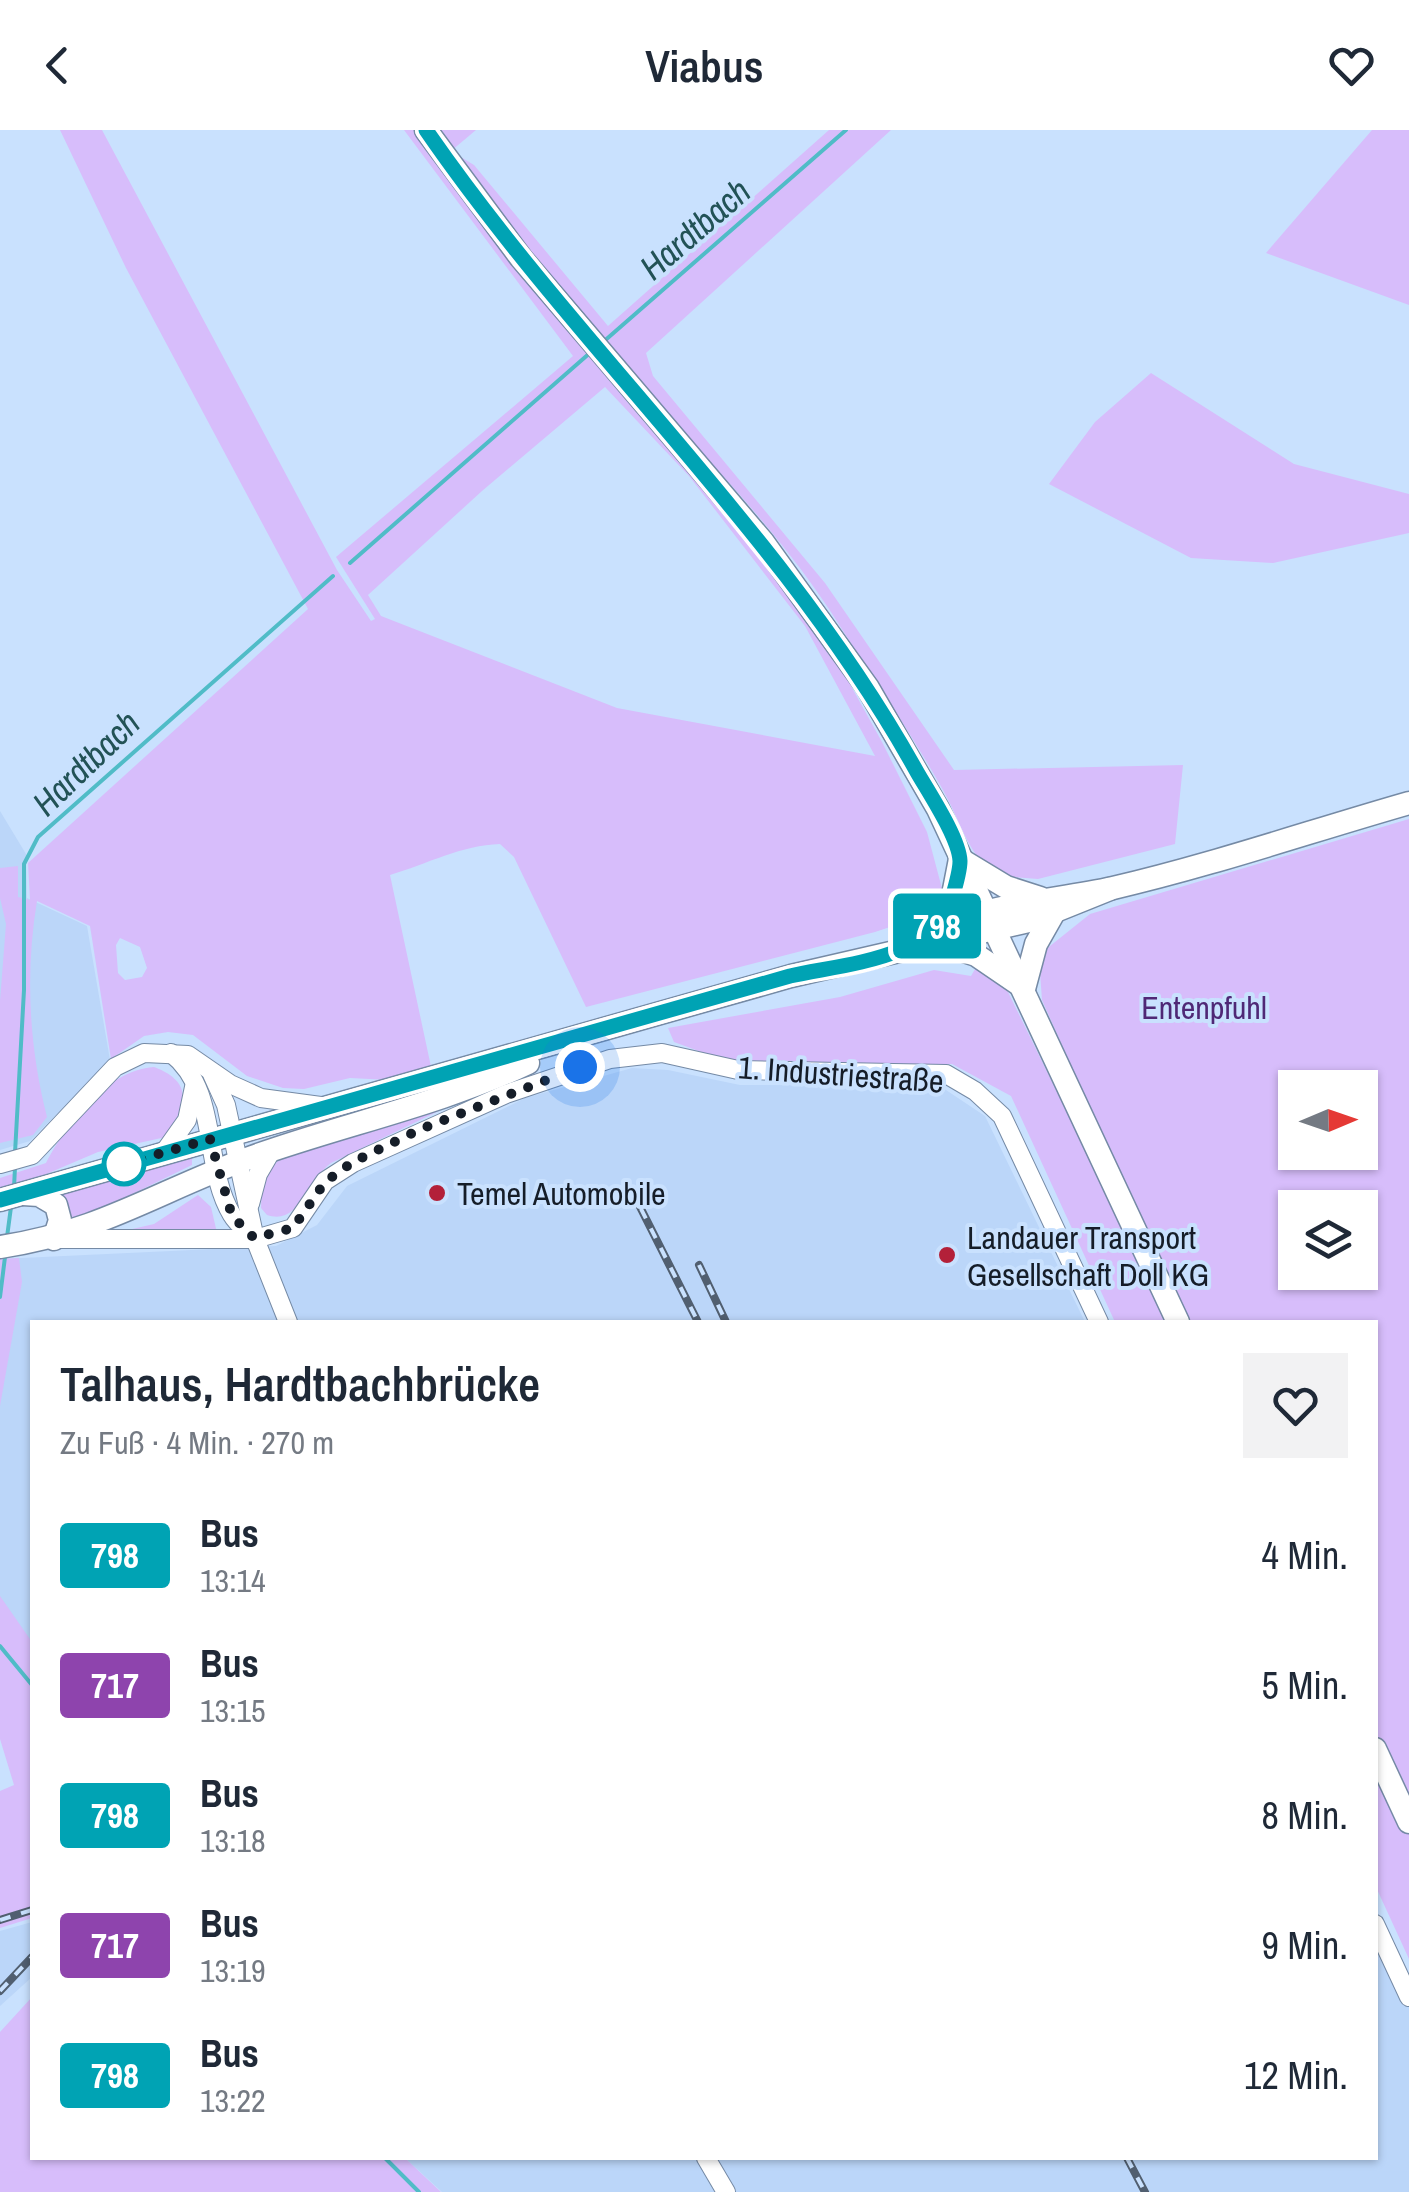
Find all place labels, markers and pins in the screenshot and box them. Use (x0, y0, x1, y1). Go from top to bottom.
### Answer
unlabelled marker (103, 1143, 145, 1185)
place label: Temel Automobile (457, 1172, 666, 1215)
marker: Temel Automobile (426, 1182, 448, 1204)
place label: Landauer Transport Gesellschaft Doll KG (967, 1216, 1209, 1296)
marker: Landauer Transport Gesellschaft Doll KG (936, 1244, 958, 1266)

